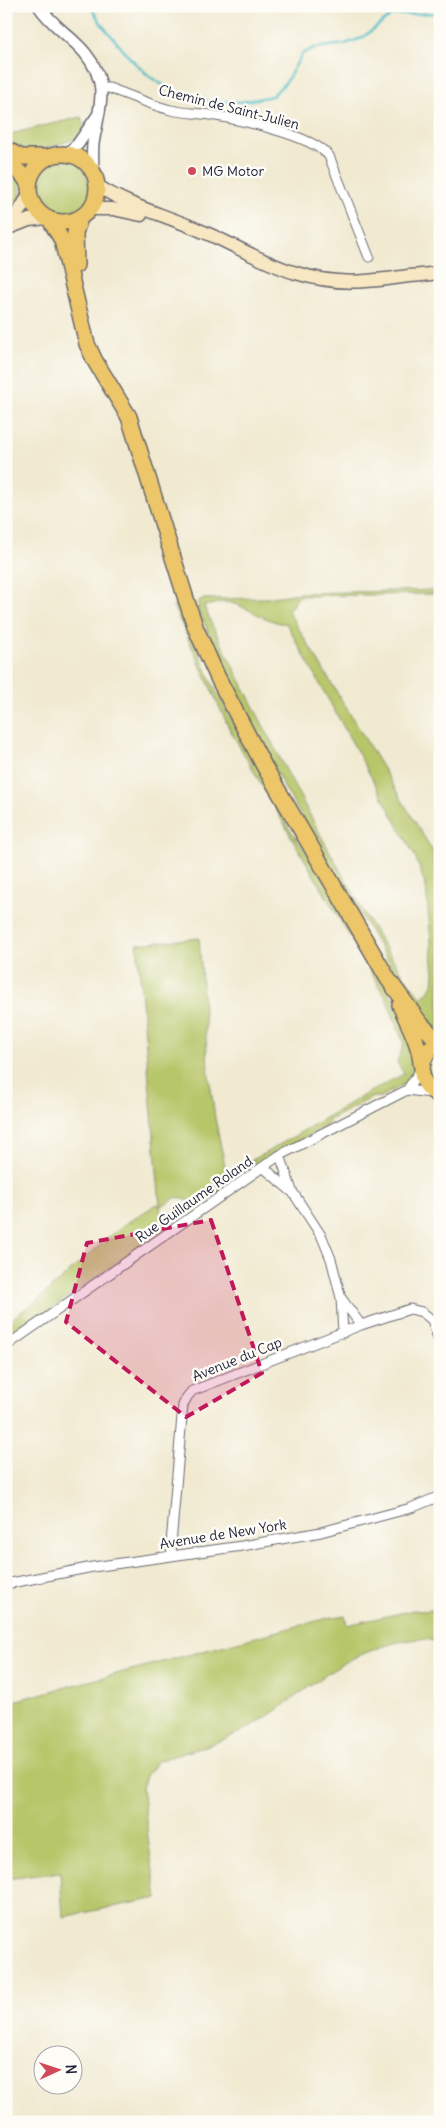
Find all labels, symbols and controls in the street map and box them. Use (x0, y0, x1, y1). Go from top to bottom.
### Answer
street label: Chemin de Saint-Julien (157, 81, 301, 133)
place label: MG Motor (202, 162, 264, 180)
marker: MG Motor (186, 165, 198, 177)
street label: Rue Guillaume Roland (132, 1152, 256, 1246)
street label: Avenue du Cap (190, 1333, 284, 1385)
street label: Avenue de New York (158, 1515, 288, 1553)
north arrow (32, 2046, 82, 2096)
text: N (62, 2064, 80, 2075)

